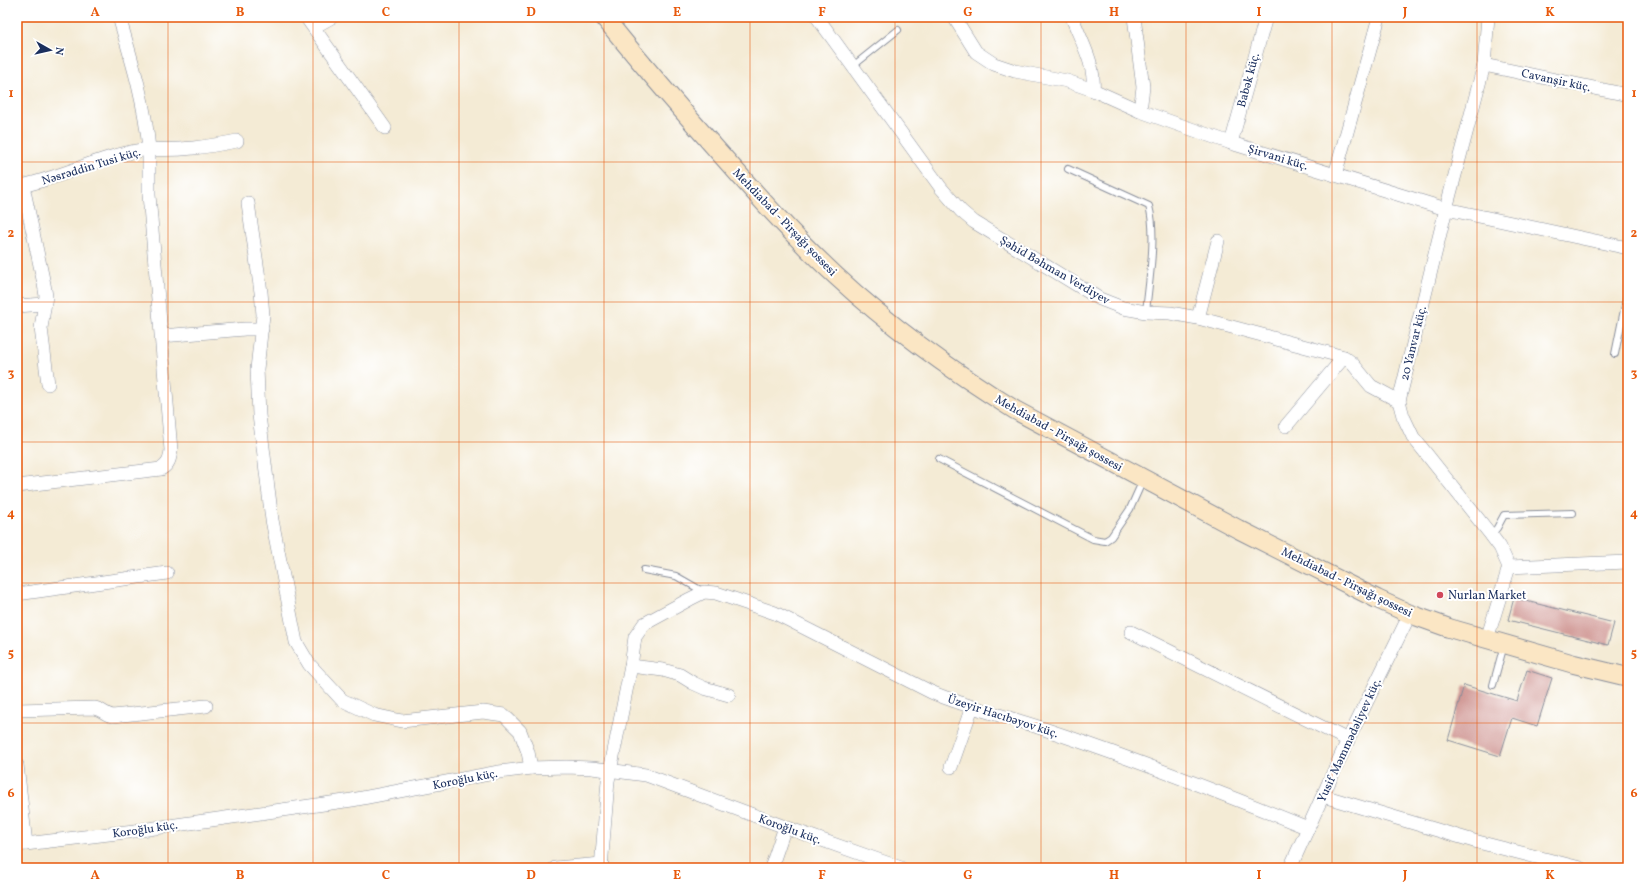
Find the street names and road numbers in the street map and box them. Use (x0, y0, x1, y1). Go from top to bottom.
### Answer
street label: Babək küç. (1234, 51, 1264, 109)
street label: Cavanşir küç. (1520, 66, 1592, 96)
street label: Şirvani küç. (1246, 141, 1310, 175)
street label: Nəsrəddin Tusi küç. (40, 144, 143, 190)
street label: Mehdiabad - Pirşağı şossesi (729, 165, 840, 280)
street label: Şəhid Bəhman Verdiyev (997, 233, 1113, 309)
street label: 20 Yanvar küç. (1397, 304, 1431, 382)
street label: Mehdiabad - Pirşağı şossesi (992, 392, 1126, 476)
street label: Mehdiabad - Pirşağı şossesi (1278, 544, 1415, 622)
street label: Yusif Məmmədəliyev küç. (1314, 676, 1386, 805)
street label: Üzeyir Hacıbəyov küç. (945, 690, 1061, 743)
street label: Koroğlu küç. (431, 766, 499, 794)
street label: Koroğlu küç. (756, 811, 823, 849)
street label: Koroğlu küç. (111, 817, 179, 842)

